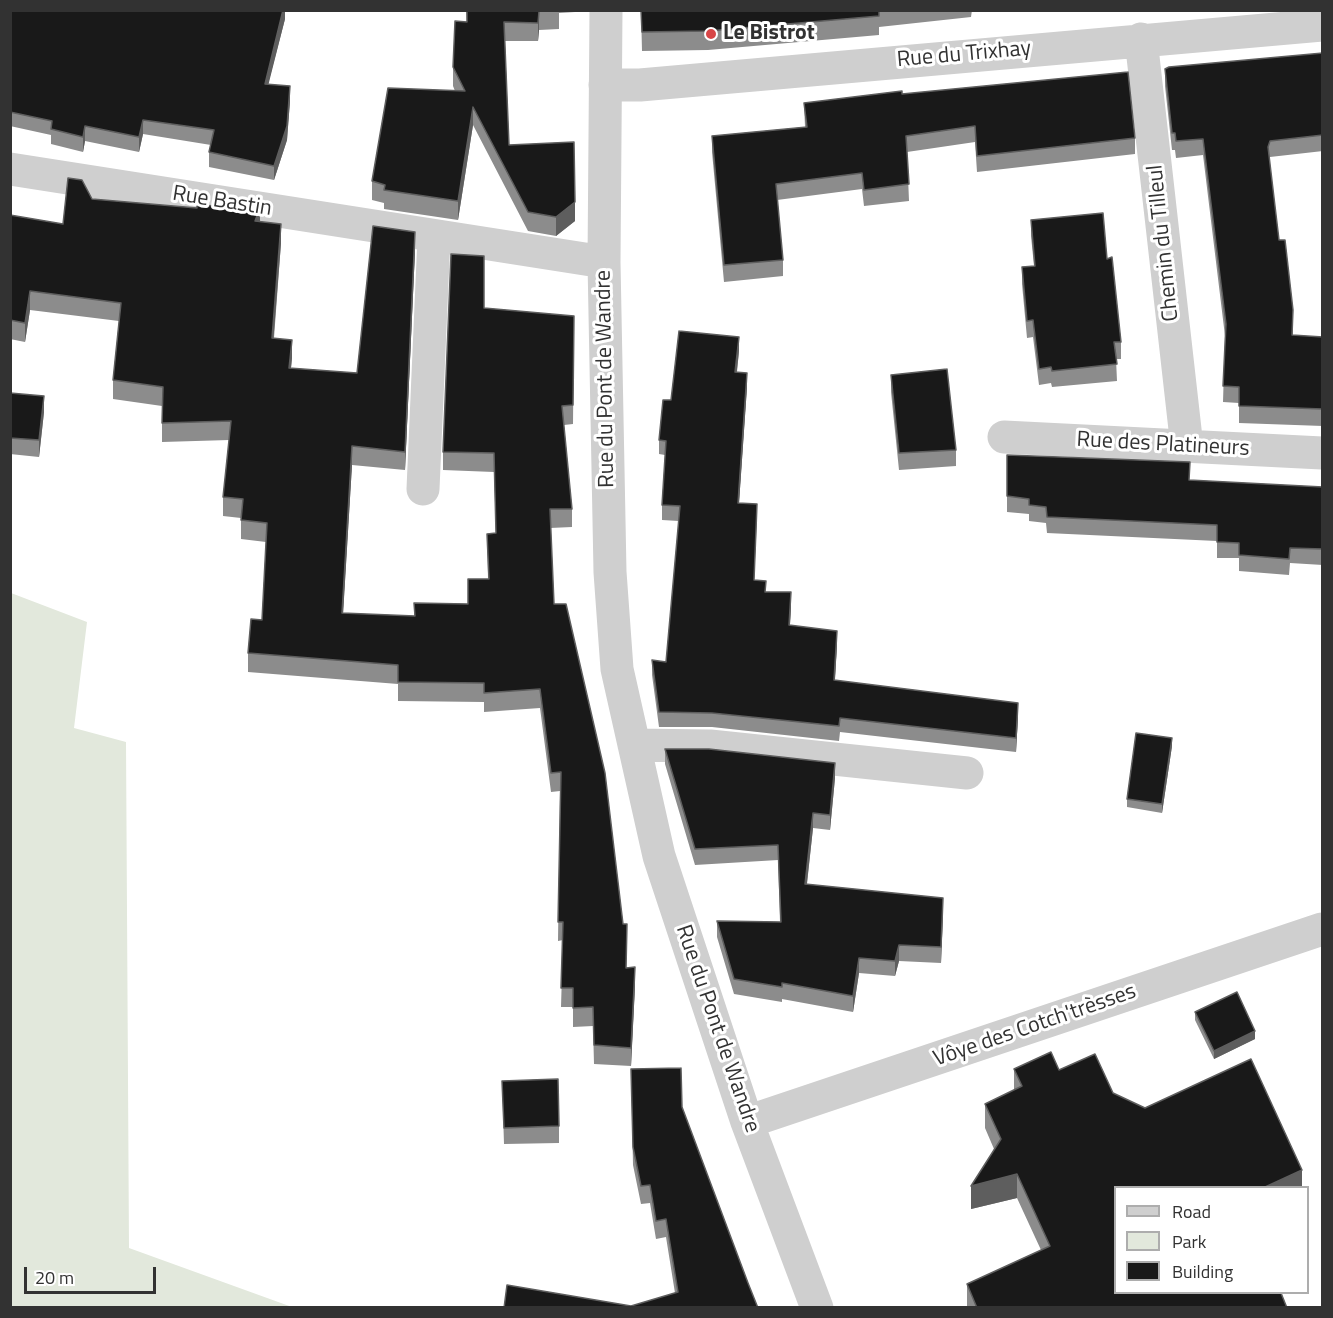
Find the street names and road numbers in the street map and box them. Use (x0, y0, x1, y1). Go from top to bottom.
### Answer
street label: Rue du Trixhay (896, 36, 1032, 74)
street label: Chemin du Tilleul (1143, 163, 1185, 323)
street label: Rue Bastin (170, 181, 274, 223)
street label: Rue du Pont de Wandre (591, 270, 621, 488)
street label: Rue des Platineurs (1076, 427, 1250, 463)
street label: Rue du Pont de Wandre (669, 922, 765, 1136)
street label: Vôye des Cotch'trèsses (930, 979, 1140, 1073)

